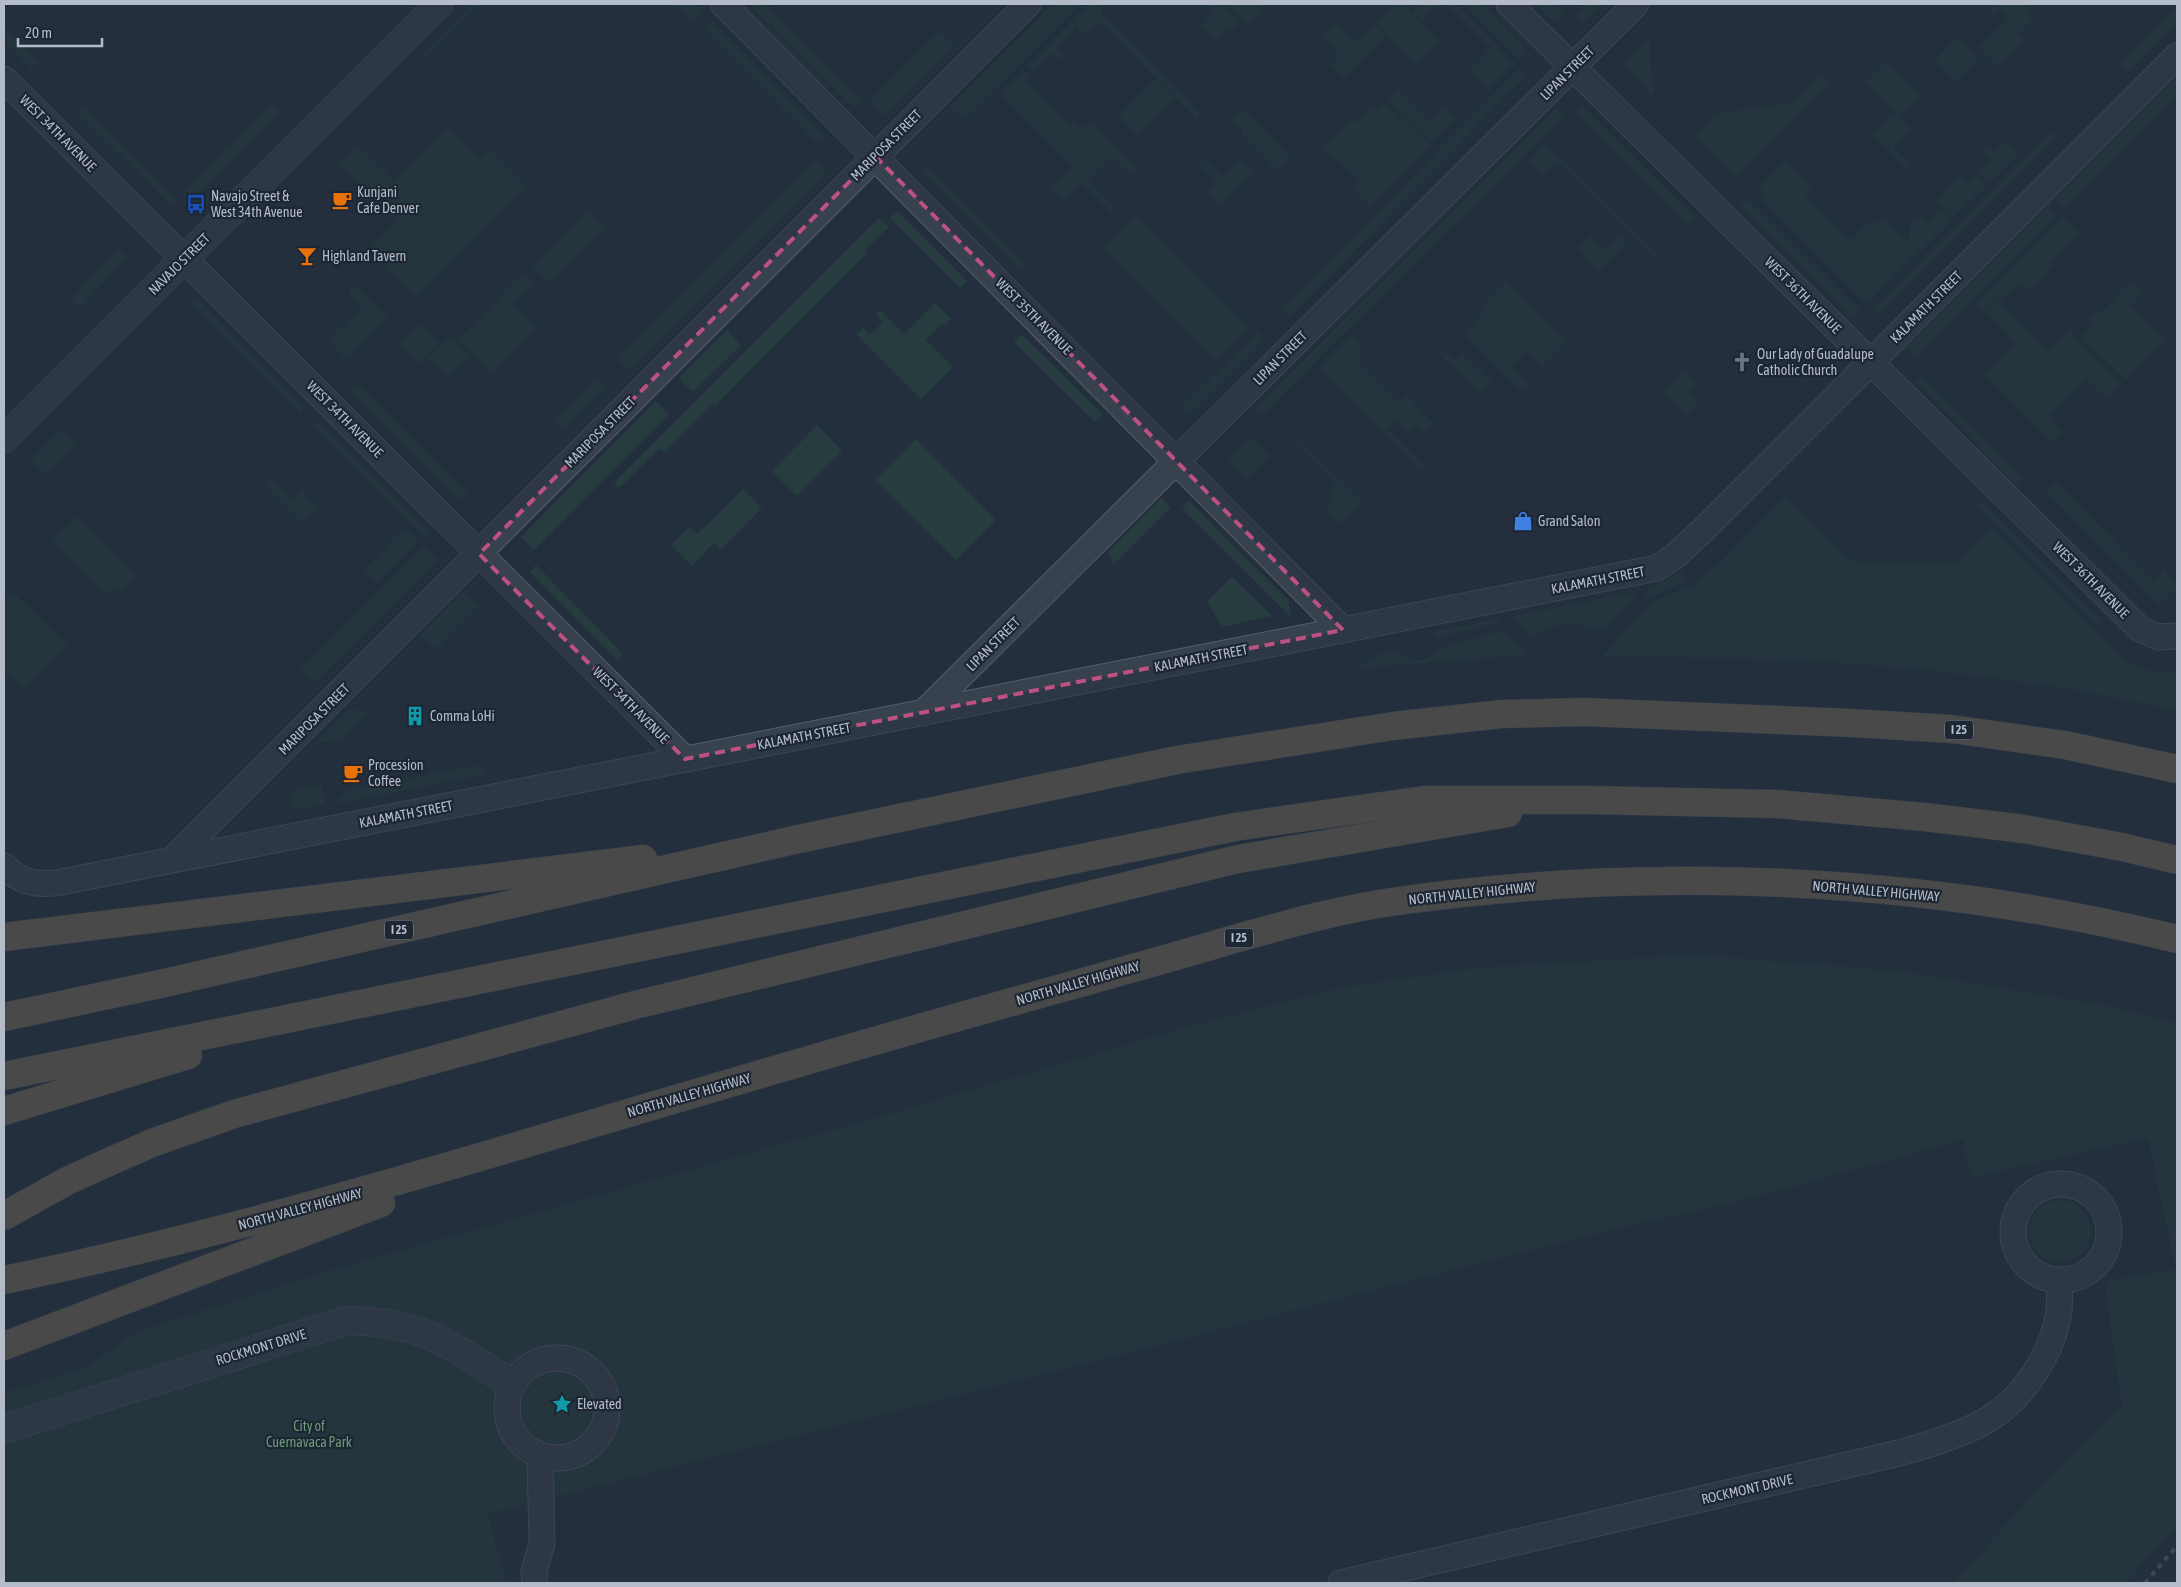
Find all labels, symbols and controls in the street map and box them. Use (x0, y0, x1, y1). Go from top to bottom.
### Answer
scale bar (18, 15, 101, 47)
text: 20 m (25, 24, 52, 41)
street label: LIPAN STREET (1537, 43, 1597, 103)
street label: WEST 34TH AVENUE (17, 92, 99, 174)
street label: MARIPOSA STREET (847, 106, 925, 184)
place label: Kunjani Cafe Denver (357, 184, 420, 216)
place label: Navajo Street & West 34th Avenue (211, 188, 303, 220)
cafe icon: Kunjani Cafe Denver (331, 189, 353, 211)
bus stop icon: Navajo Street & West 34th Avenue (185, 193, 207, 215)
street label: NAVAJO STREET (145, 230, 213, 298)
bar icon: Highland Tavern (296, 245, 318, 267)
place label: Highland Tavern (322, 248, 406, 264)
street label: WEST 36TH AVENUE (1762, 254, 1844, 336)
street label: KALAMATH STREET (1887, 268, 1965, 346)
street label: WEST 35TH AVENUE (993, 275, 1075, 357)
street label: LIPAN STREET (1250, 328, 1310, 388)
place label: Our Lady of Guadalupe Catholic Church (1757, 346, 1874, 378)
church icon: Our Lady of Guadalupe Catholic Church (1731, 351, 1753, 373)
street label: WEST 34TH AVENUE (304, 378, 386, 460)
street label: MARIPOSA STREET (561, 393, 639, 471)
shop icon: Grand Salon (1512, 510, 1534, 532)
place label: Grand Salon (1538, 513, 1600, 529)
street label: WEST 36TH AVENUE (2050, 539, 2132, 621)
street label: KALAMATH STREET (1550, 563, 1646, 597)
street label: LIPAN STREET (963, 614, 1023, 674)
street label: KALAMATH STREET (1153, 641, 1249, 675)
street label: WEST 34TH AVENUE (590, 664, 672, 746)
street label: MARIPOSA STREET (275, 680, 353, 758)
building icon: Comma LoHi (404, 705, 426, 727)
place label: Comma LoHi (430, 708, 495, 724)
street label: KALAMATH STREET (756, 719, 852, 753)
road number: I 25 (1945, 720, 1973, 740)
place label: Procession Coffee (368, 757, 424, 789)
cafe icon: Procession Coffee (342, 762, 364, 784)
street label: KALAMATH STREET (358, 797, 454, 831)
street label: NORTH VALLEY HIGHWAY (1812, 877, 1941, 905)
street label: NORTH VALLEY HIGHWAY (1408, 878, 1537, 908)
road number: I 25 (385, 920, 413, 940)
road number: I 25 (1225, 928, 1253, 948)
street label: NORTH VALLEY HIGHWAY (1014, 958, 1142, 1008)
street label: NORTH VALLEY HIGHWAY (625, 1070, 753, 1120)
street label: NORTH VALLEY HIGHWAY (236, 1185, 364, 1233)
street label: ROCKMONT DRIVE (214, 1326, 308, 1368)
place icon: Elevated (551, 1393, 573, 1415)
place label: Elevated (577, 1396, 622, 1412)
park label: City of Cuernavaca Park (266, 1418, 352, 1450)
street label: ROCKMONT DRIVE (1700, 1471, 1794, 1507)

